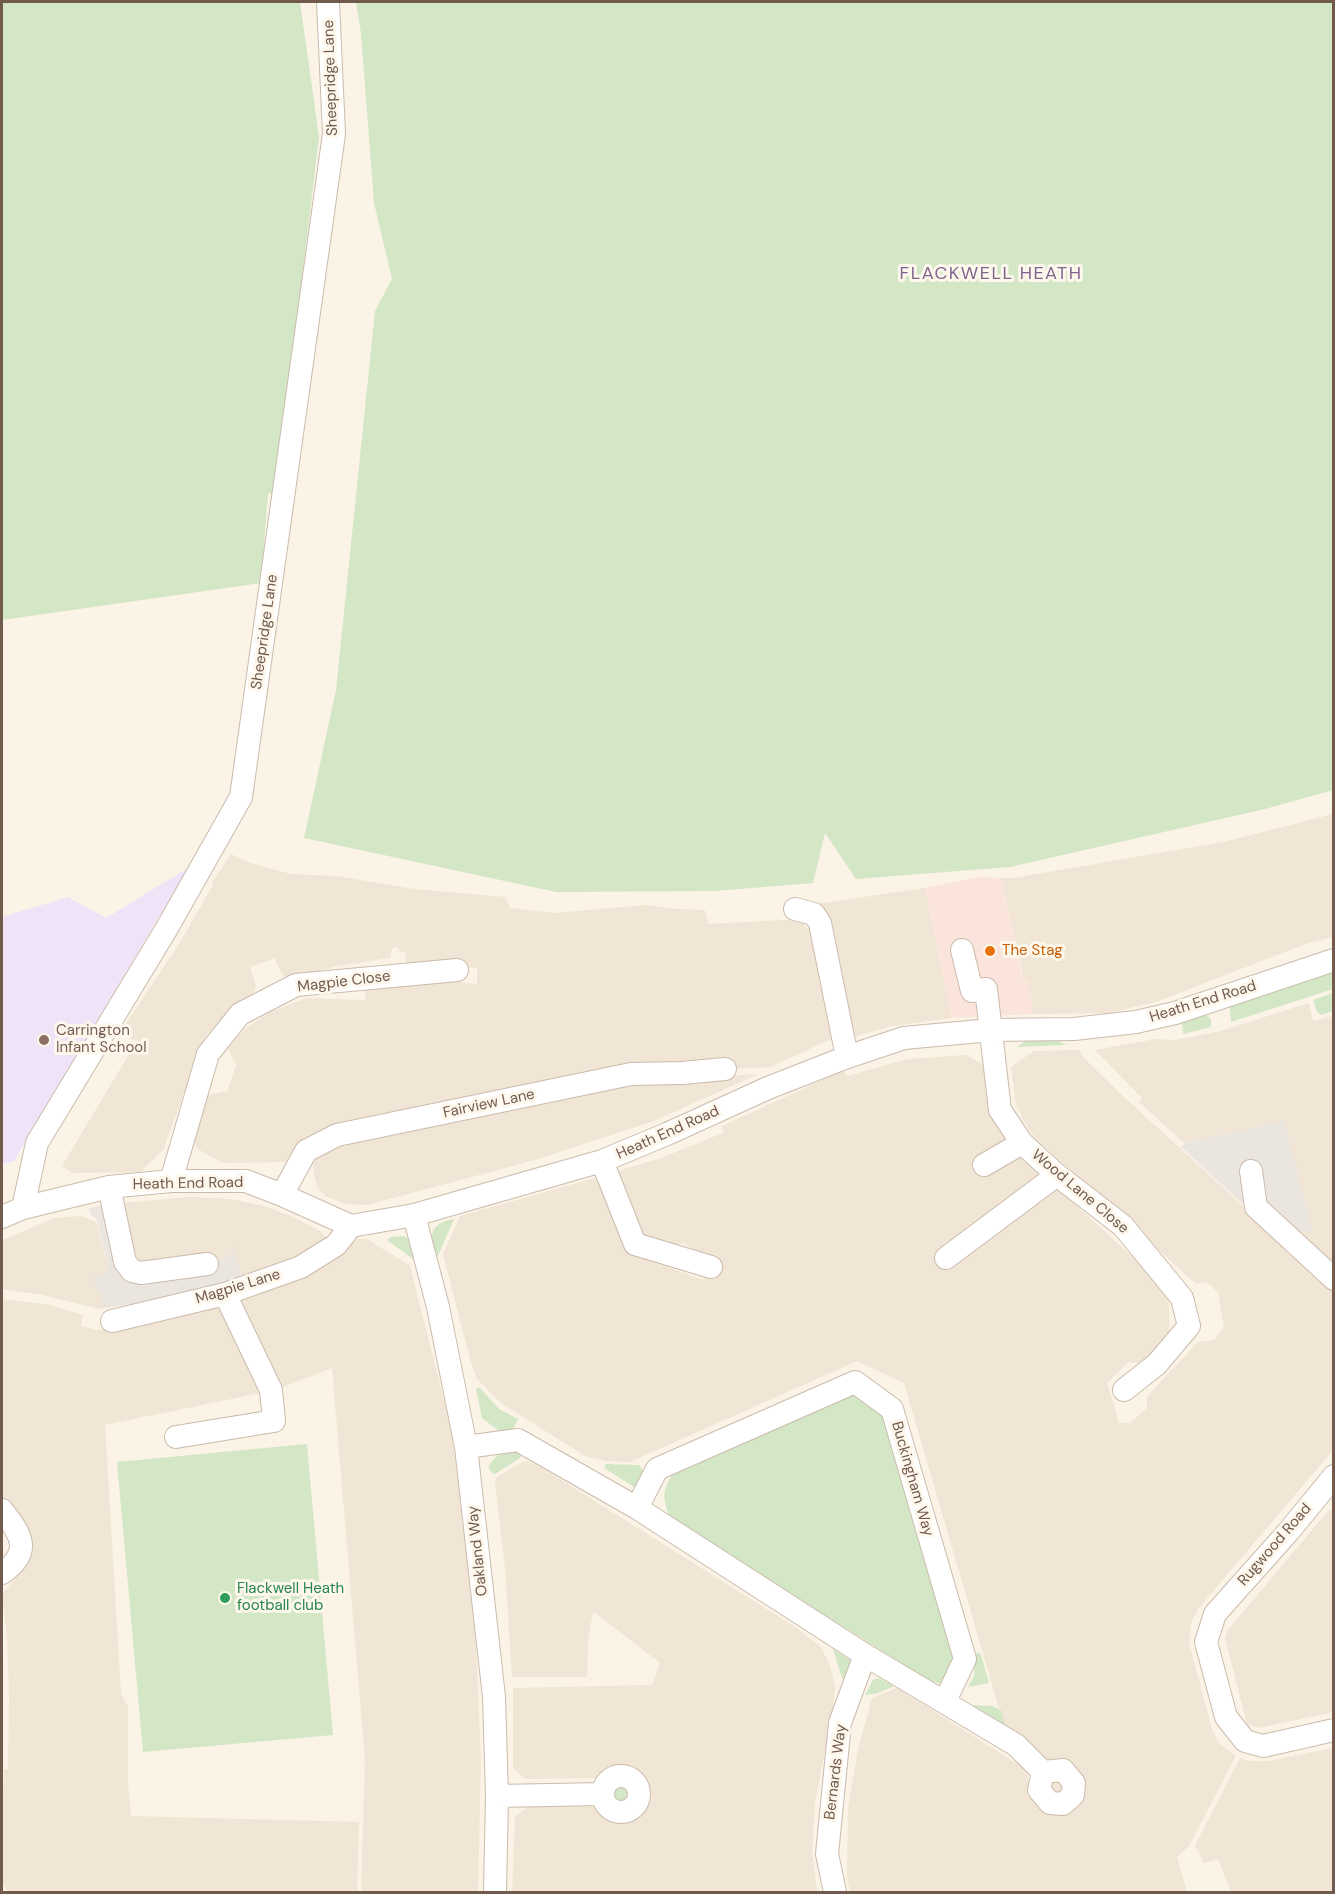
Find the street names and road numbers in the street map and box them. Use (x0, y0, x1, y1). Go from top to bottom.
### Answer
street label: Sheepridge Lane (320, 20, 342, 136)
street label: Sheepridge Lane (248, 573, 282, 691)
street label: Magpie Close (296, 967, 392, 997)
street label: Heath End Road (1147, 977, 1259, 1027)
street label: Fairview Lane (442, 1086, 536, 1122)
street label: Heath End Road (614, 1102, 722, 1164)
street label: Wood Lane Close (1028, 1146, 1132, 1238)
street label: Heath End Road (133, 1174, 243, 1194)
street label: Magpie Lane (193, 1266, 283, 1308)
street label: Buckingham Way (887, 1420, 937, 1538)
street label: Rugwood Road (1234, 1500, 1316, 1590)
street label: Oakland Way (464, 1505, 492, 1597)
street label: Bernards Way (821, 1723, 851, 1821)

